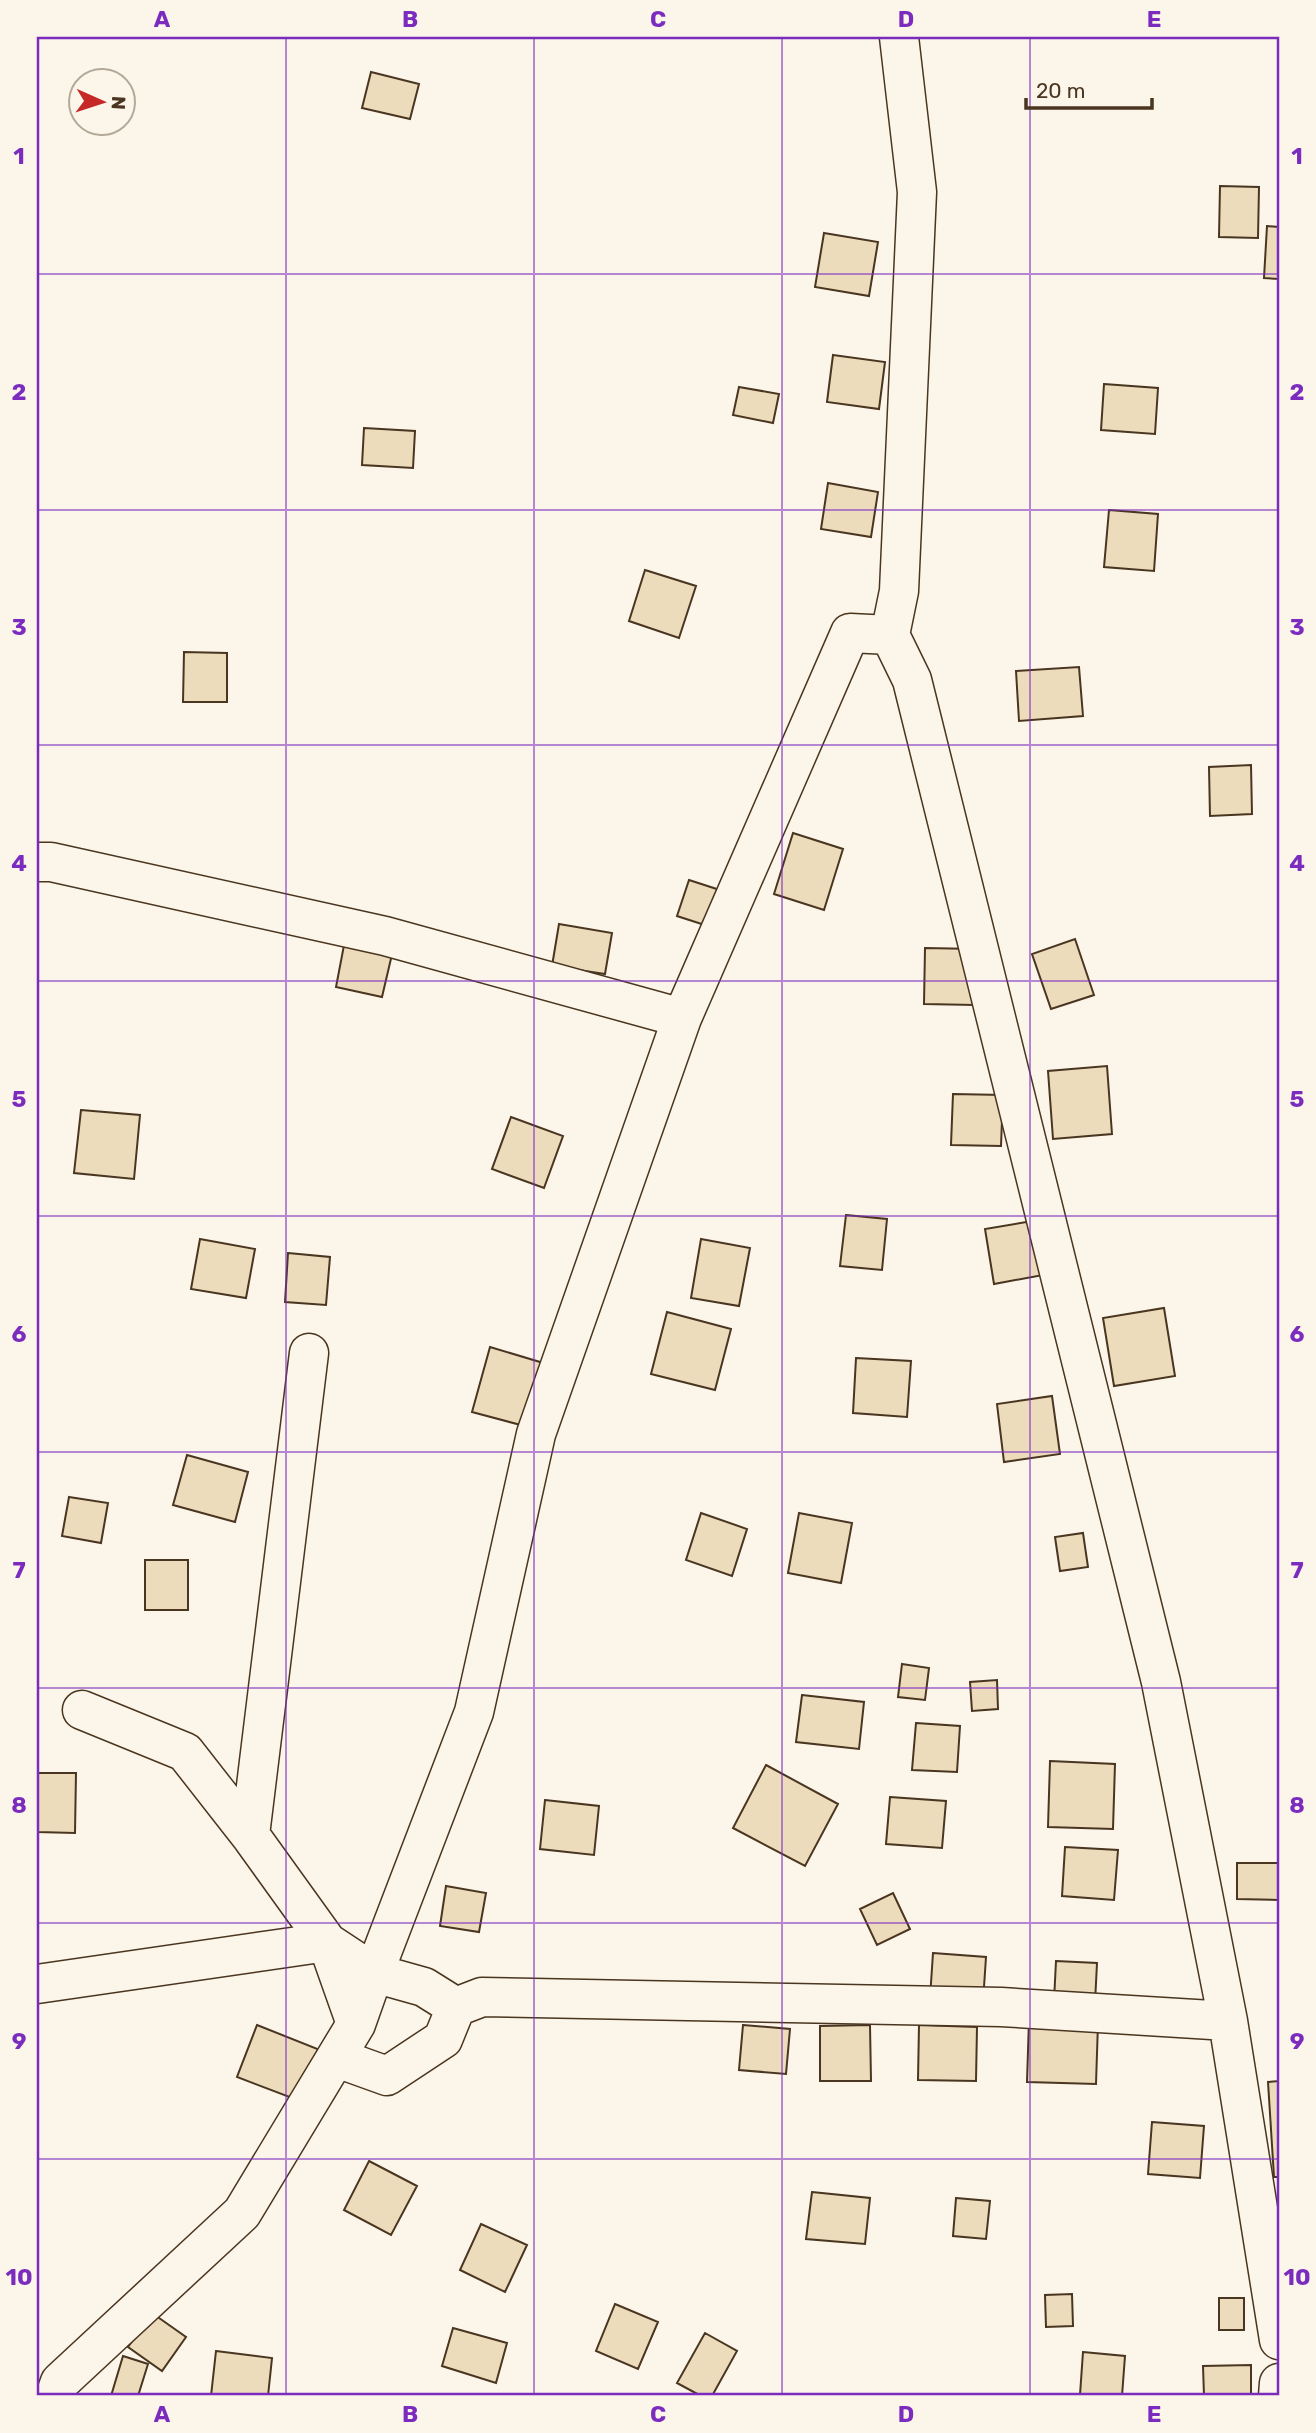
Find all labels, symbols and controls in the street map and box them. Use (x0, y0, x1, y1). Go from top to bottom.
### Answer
text: A (154, 5, 171, 33)
text: B (402, 5, 418, 33)
text: C (650, 5, 666, 33)
text: D (898, 5, 914, 33)
text: E (1147, 5, 1161, 33)
north arrow (66, 66, 136, 136)
scale bar (1026, 66, 1152, 110)
text: 20 m (1036, 78, 1085, 103)
text: N (107, 95, 130, 110)
text: 1 (13, 142, 25, 170)
text: 1 (1291, 142, 1303, 170)
text: 2 (12, 378, 26, 406)
text: 2 (1290, 378, 1304, 406)
text: 3 (11, 613, 27, 641)
text: 3 (1289, 613, 1305, 641)
text: 4 (11, 849, 27, 877)
text: 4 (1289, 849, 1305, 877)
text: 5 (12, 1085, 27, 1113)
text: 5 (1290, 1085, 1305, 1113)
text: 6 (12, 1320, 27, 1348)
text: 6 (1290, 1320, 1305, 1348)
text: 7 (12, 1556, 26, 1584)
text: 7 (1290, 1556, 1304, 1584)
text: 8 (11, 1791, 27, 1819)
text: 8 (1289, 1791, 1305, 1819)
text: 9 (12, 2027, 26, 2055)
text: 9 (1290, 2027, 1304, 2055)
text: 10 (5, 2263, 33, 2291)
text: 10 (1283, 2263, 1311, 2291)
text: A (154, 2400, 171, 2428)
text: B (402, 2400, 418, 2428)
text: C (650, 2400, 666, 2428)
text: D (898, 2400, 914, 2428)
text: E (1147, 2400, 1161, 2428)

